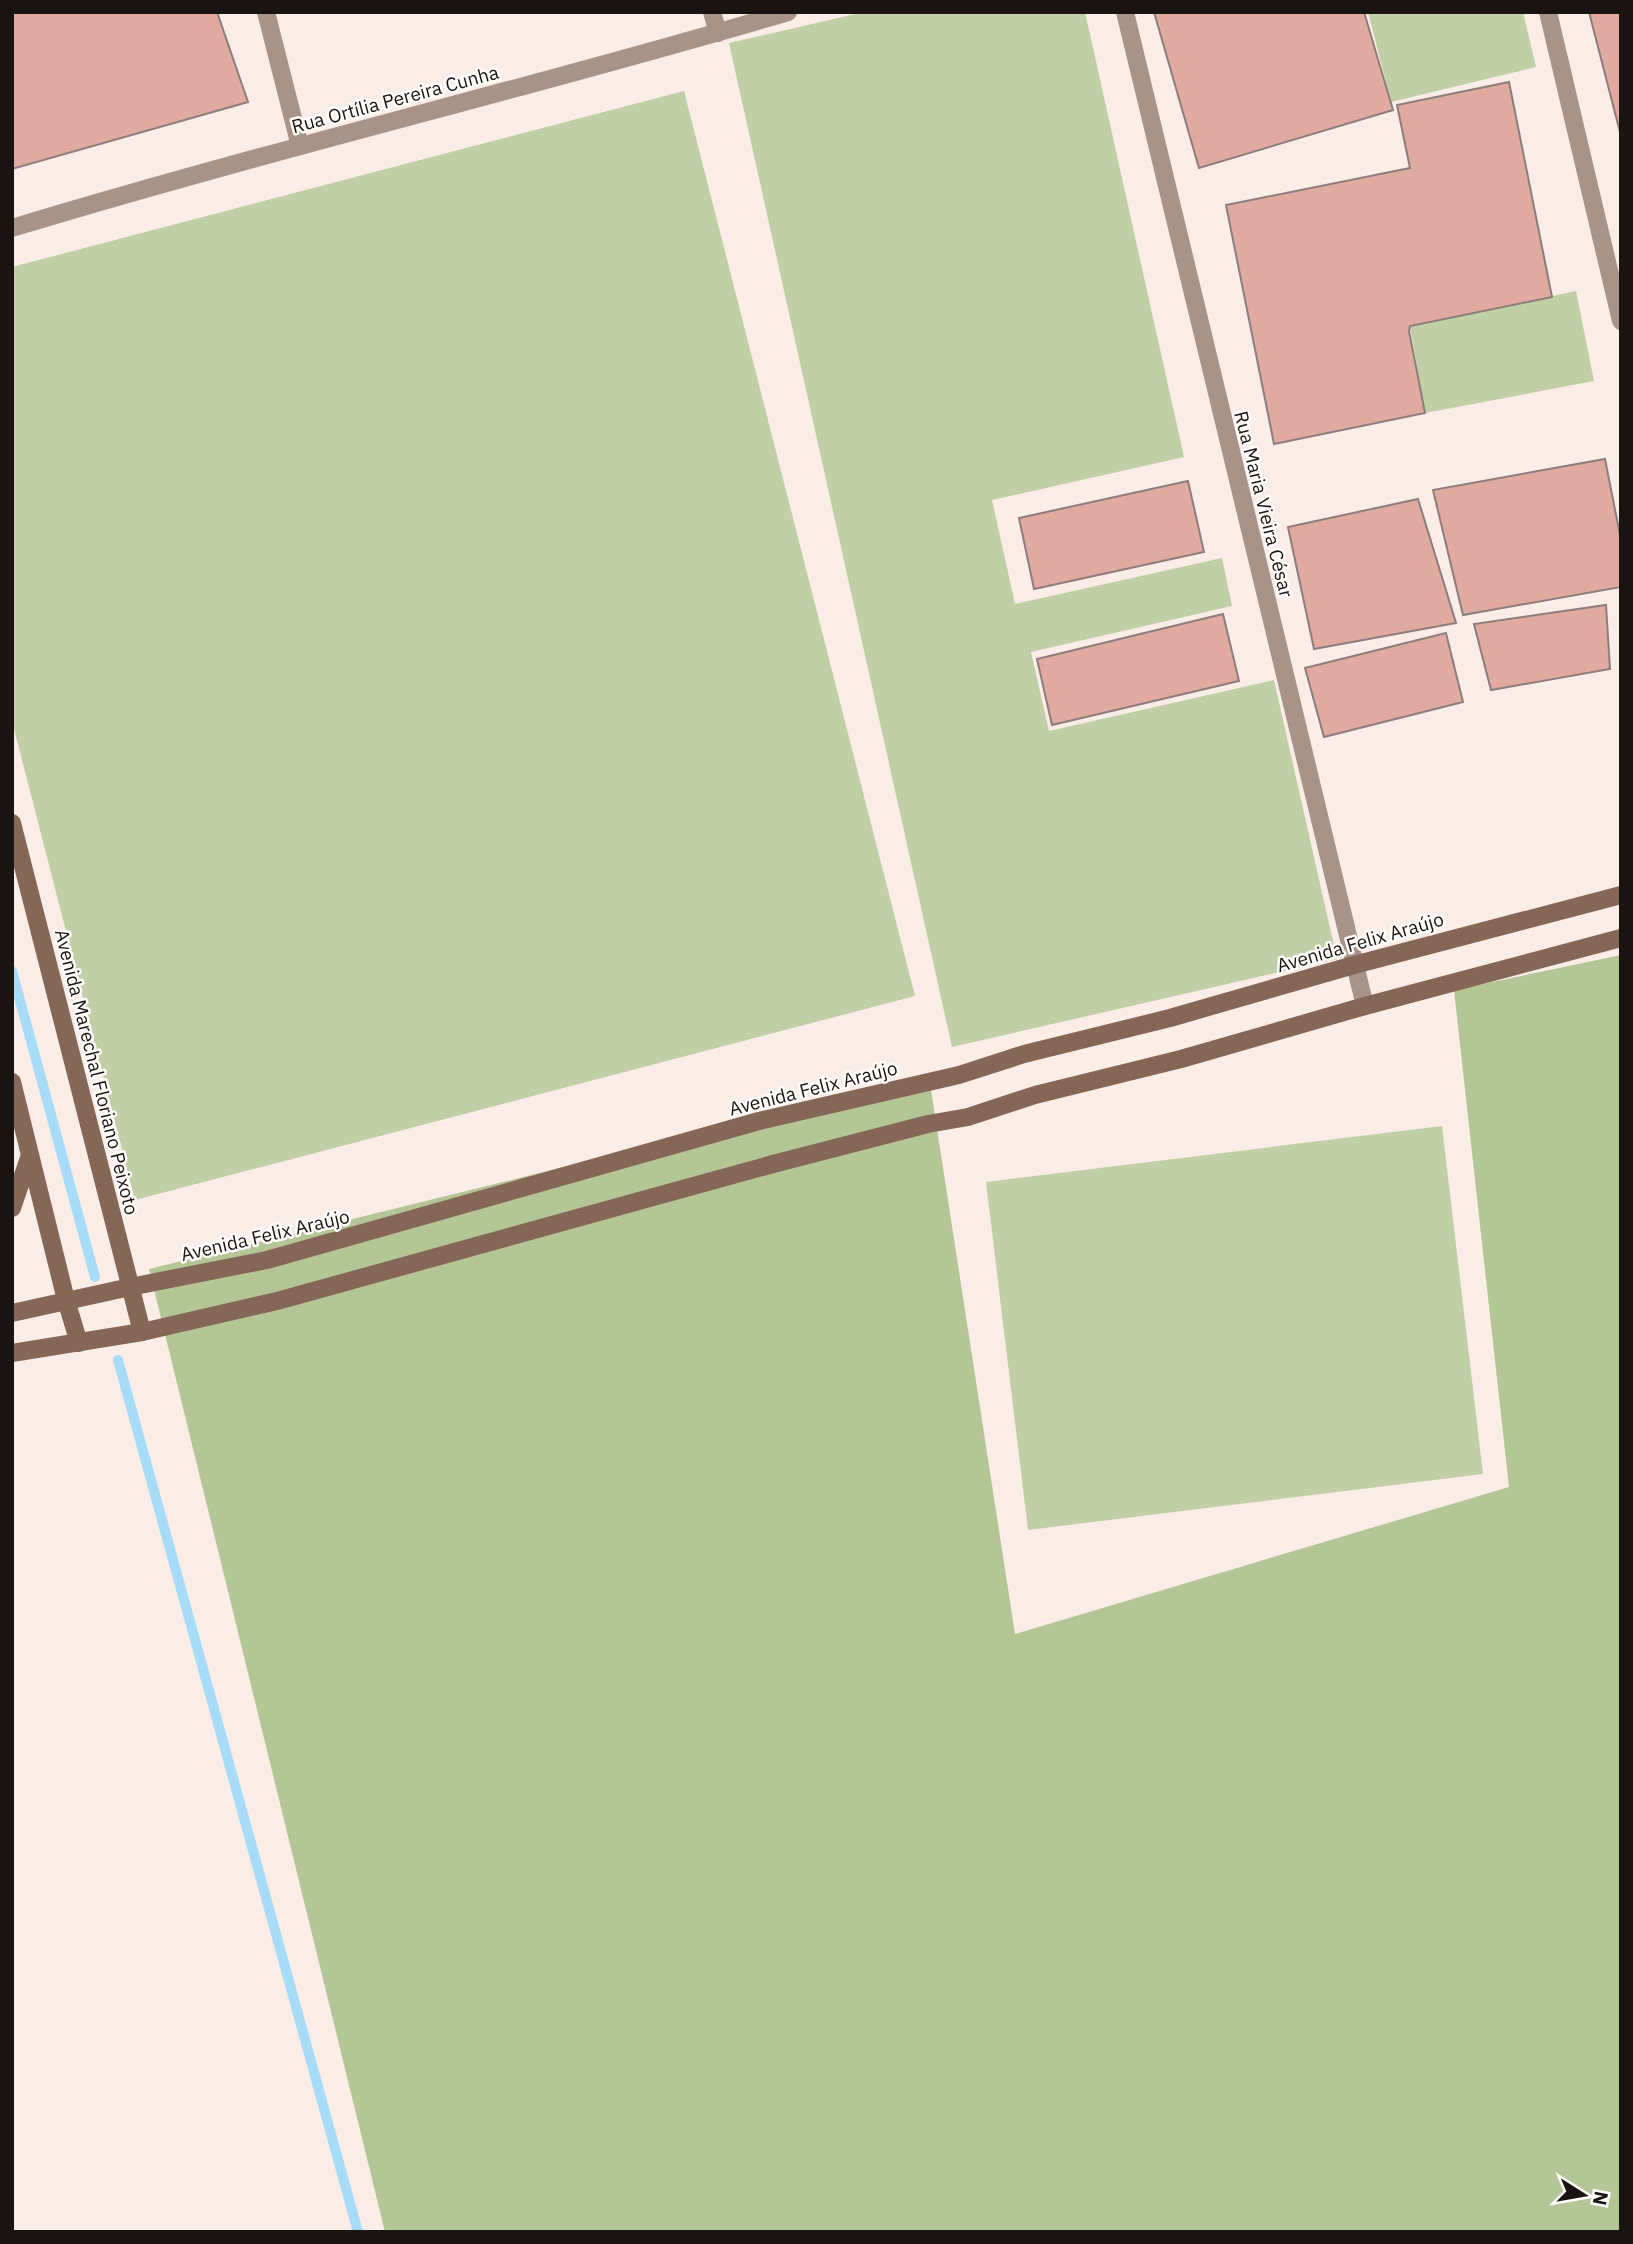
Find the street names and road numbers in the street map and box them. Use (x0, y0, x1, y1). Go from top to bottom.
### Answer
street label: Rua Ortília Pereira Cunha (289, 60, 501, 138)
street label: Rua Maria Vieira César (1229, 408, 1299, 600)
street label: Avenida Felix Araújo (1274, 907, 1446, 977)
street label: Avenida Marechal Floriano Peixoto (50, 927, 144, 1217)
street label: Avenida Felix Araújo (726, 1055, 900, 1121)
street label: Avenida Felix Araújo (178, 1204, 352, 1266)

